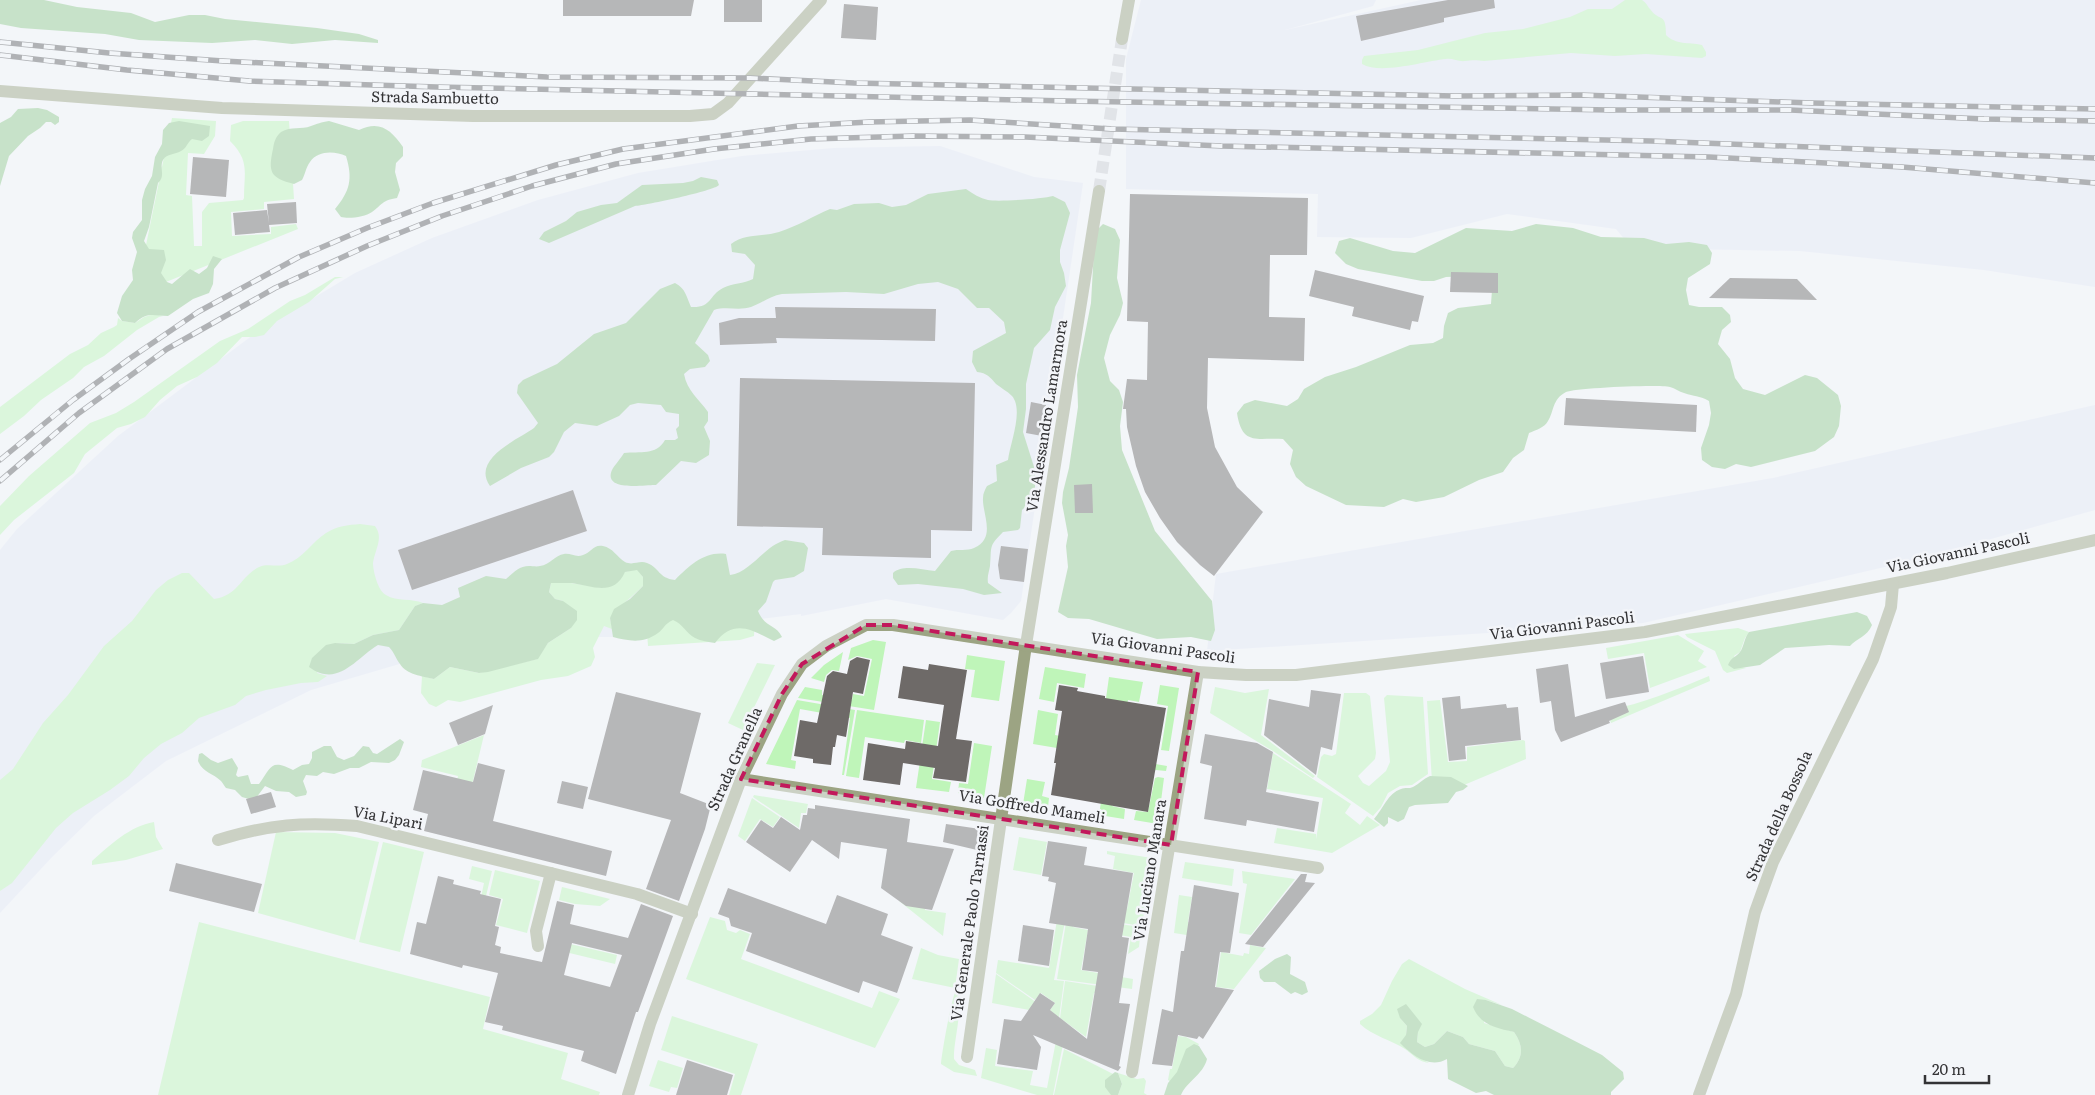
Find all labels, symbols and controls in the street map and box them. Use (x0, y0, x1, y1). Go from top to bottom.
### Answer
street label: Strada Sambuetto (371, 84, 499, 109)
street label: Via Alessandro Lamarmora (1019, 317, 1072, 514)
street label: Via Giovanni Pascoli (1884, 525, 2031, 578)
street label: Via Giovanni Pascoli (1488, 604, 1636, 645)
street label: Via Giovanni Pascoli (1089, 625, 1237, 668)
street label: Strada Granella (700, 702, 767, 814)
street label: Strada della Bossola (1738, 745, 1817, 885)
street label: Via Goffredo Mameli (957, 783, 1107, 828)
street label: Via Luciano Manara (1126, 796, 1171, 942)
street label: Via Lipari (351, 798, 425, 835)
street label: Via Generale Paolo Tarnassi (943, 823, 994, 1022)
scale bar (1925, 1052, 1989, 1084)
text: 20 m (1932, 1057, 1966, 1080)

